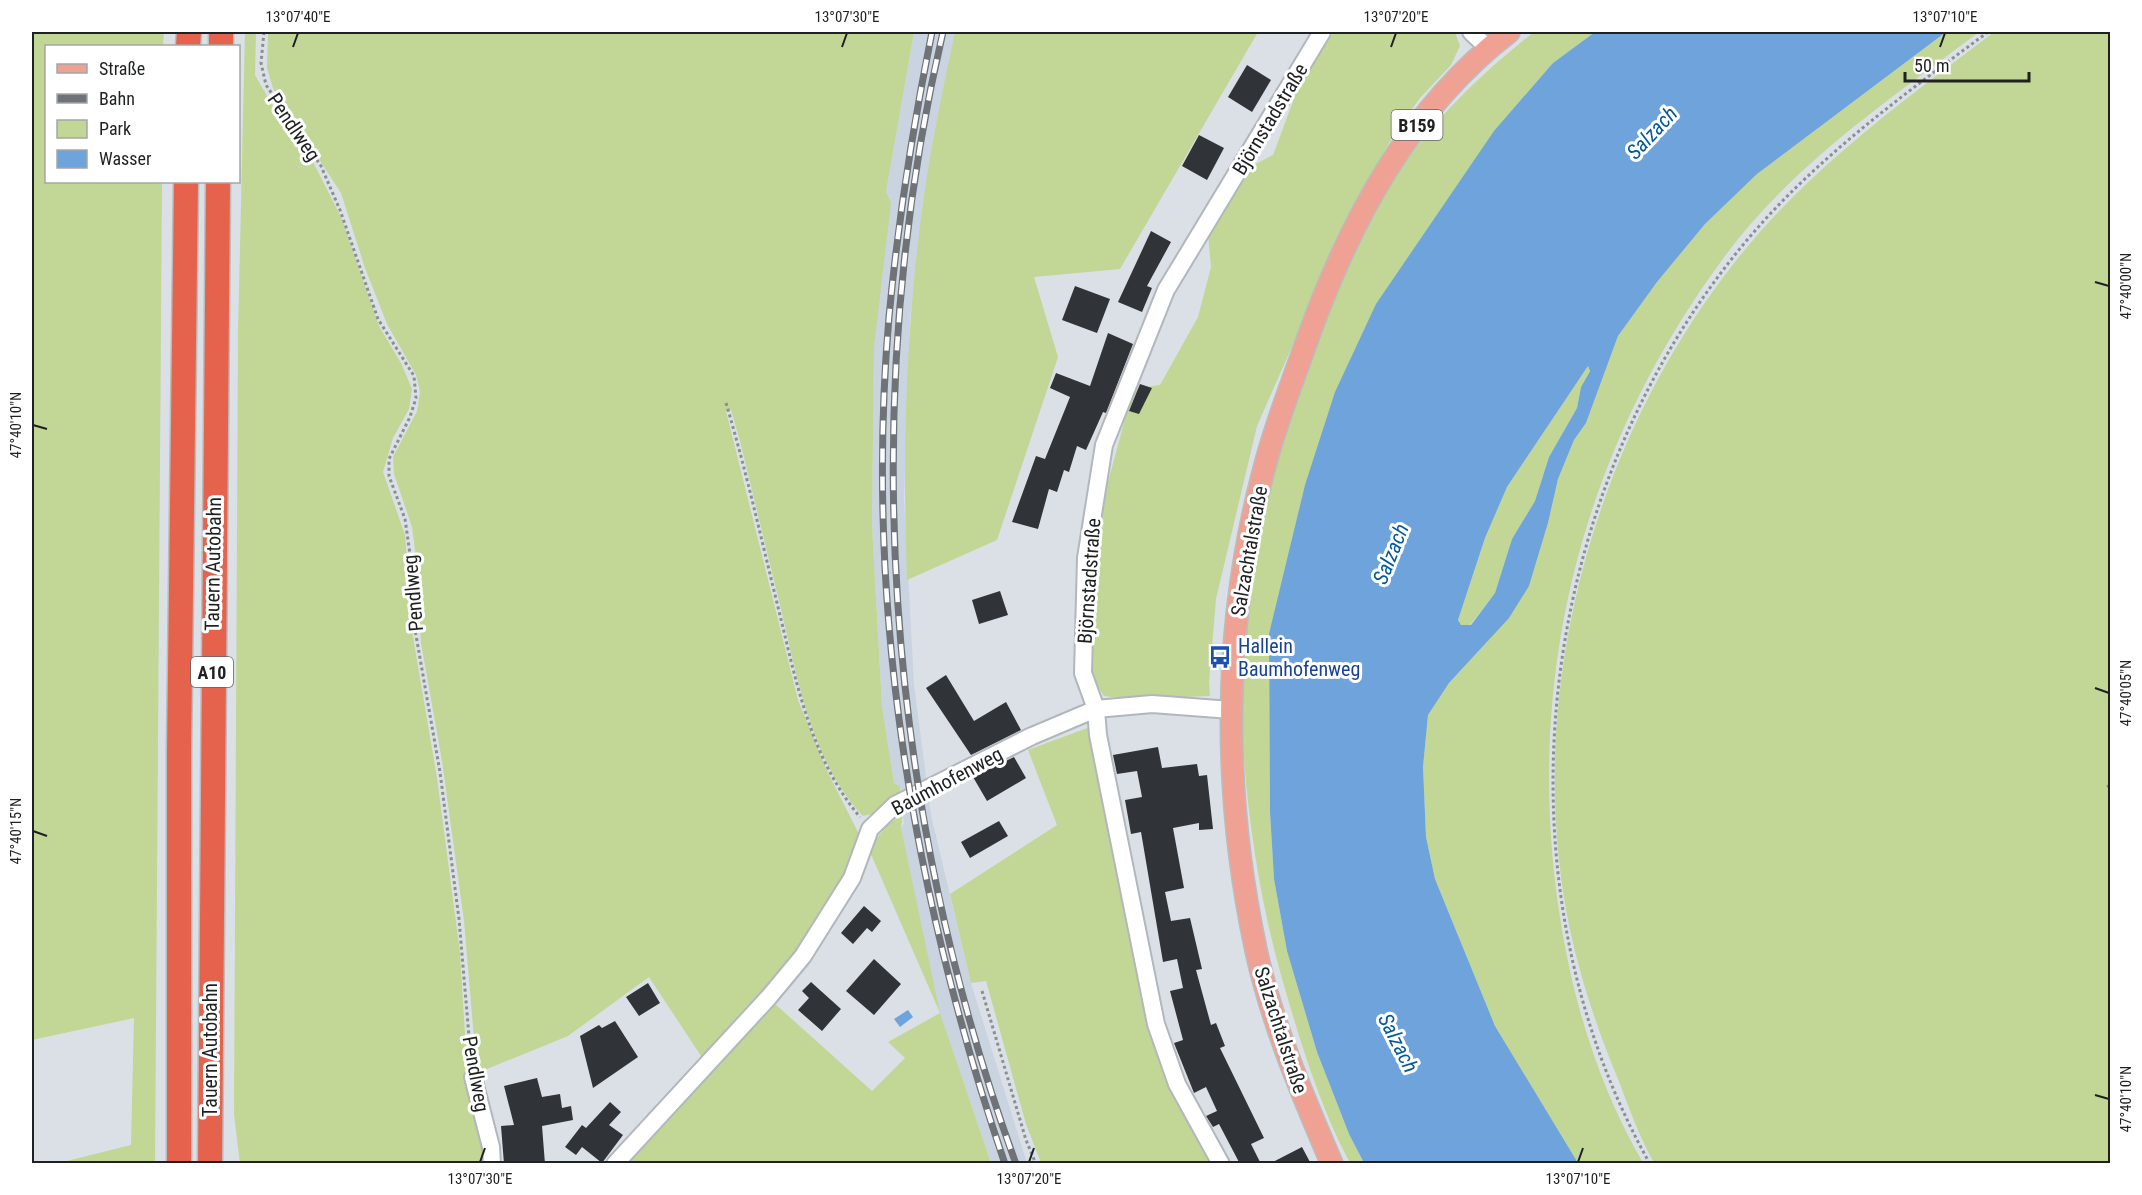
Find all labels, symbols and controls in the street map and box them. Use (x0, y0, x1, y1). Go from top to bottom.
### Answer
text: 13°07'40"E (266, 8, 330, 26)
text: 13°07'30"E (815, 8, 879, 26)
text: 13°07'20"E (1364, 8, 1428, 26)
text: 13°07'10"E (1913, 8, 1977, 26)
legend (45, 45, 240, 183)
scale bar (1905, 45, 2030, 83)
text: 50 m (1914, 55, 1949, 76)
text: Straße (99, 58, 145, 79)
street label: Björnstadstraße (1227, 59, 1313, 179)
text: Bahn (99, 88, 135, 109)
street label: Pendlweg (263, 88, 325, 166)
water label: Salzach (1622, 102, 1682, 164)
road number: B159 (1392, 110, 1442, 140)
text: Park (99, 118, 131, 139)
text: Wasser (99, 148, 152, 169)
text: 47°40'00"N (2117, 253, 2135, 319)
text: 47°40'10"N (7, 392, 25, 458)
street label: Salzachtalstraße (1226, 484, 1272, 618)
street label: Tauern Autobahn (200, 497, 226, 631)
street label: Björnstadstraße (1073, 517, 1105, 645)
water label: Salzach (1368, 520, 1414, 588)
street label: Pendlweg (398, 554, 428, 632)
place label: Hallein Baumhofenweg (1238, 634, 1360, 681)
bus stop icon: Hallein Baumhofenweg (1207, 644, 1233, 670)
road number: A10 (191, 657, 233, 687)
text: 47°40'05"N (2117, 660, 2135, 726)
street label: Baumhofenweg (887, 742, 1007, 820)
text: 47°40'15"N (7, 798, 25, 864)
street label: Salzachtalstraße (1249, 964, 1313, 1096)
street label: Tauern Autobahn (198, 983, 222, 1117)
water label: Salzach (1373, 1010, 1423, 1076)
street label: Pendlweg (458, 1034, 494, 1114)
text: 47°40'10"N (2117, 1066, 2135, 1132)
text: 13°07'30"E (448, 1170, 512, 1188)
text: 13°07'20"E (997, 1170, 1061, 1188)
text: 13°07'10"E (1546, 1170, 1610, 1188)

